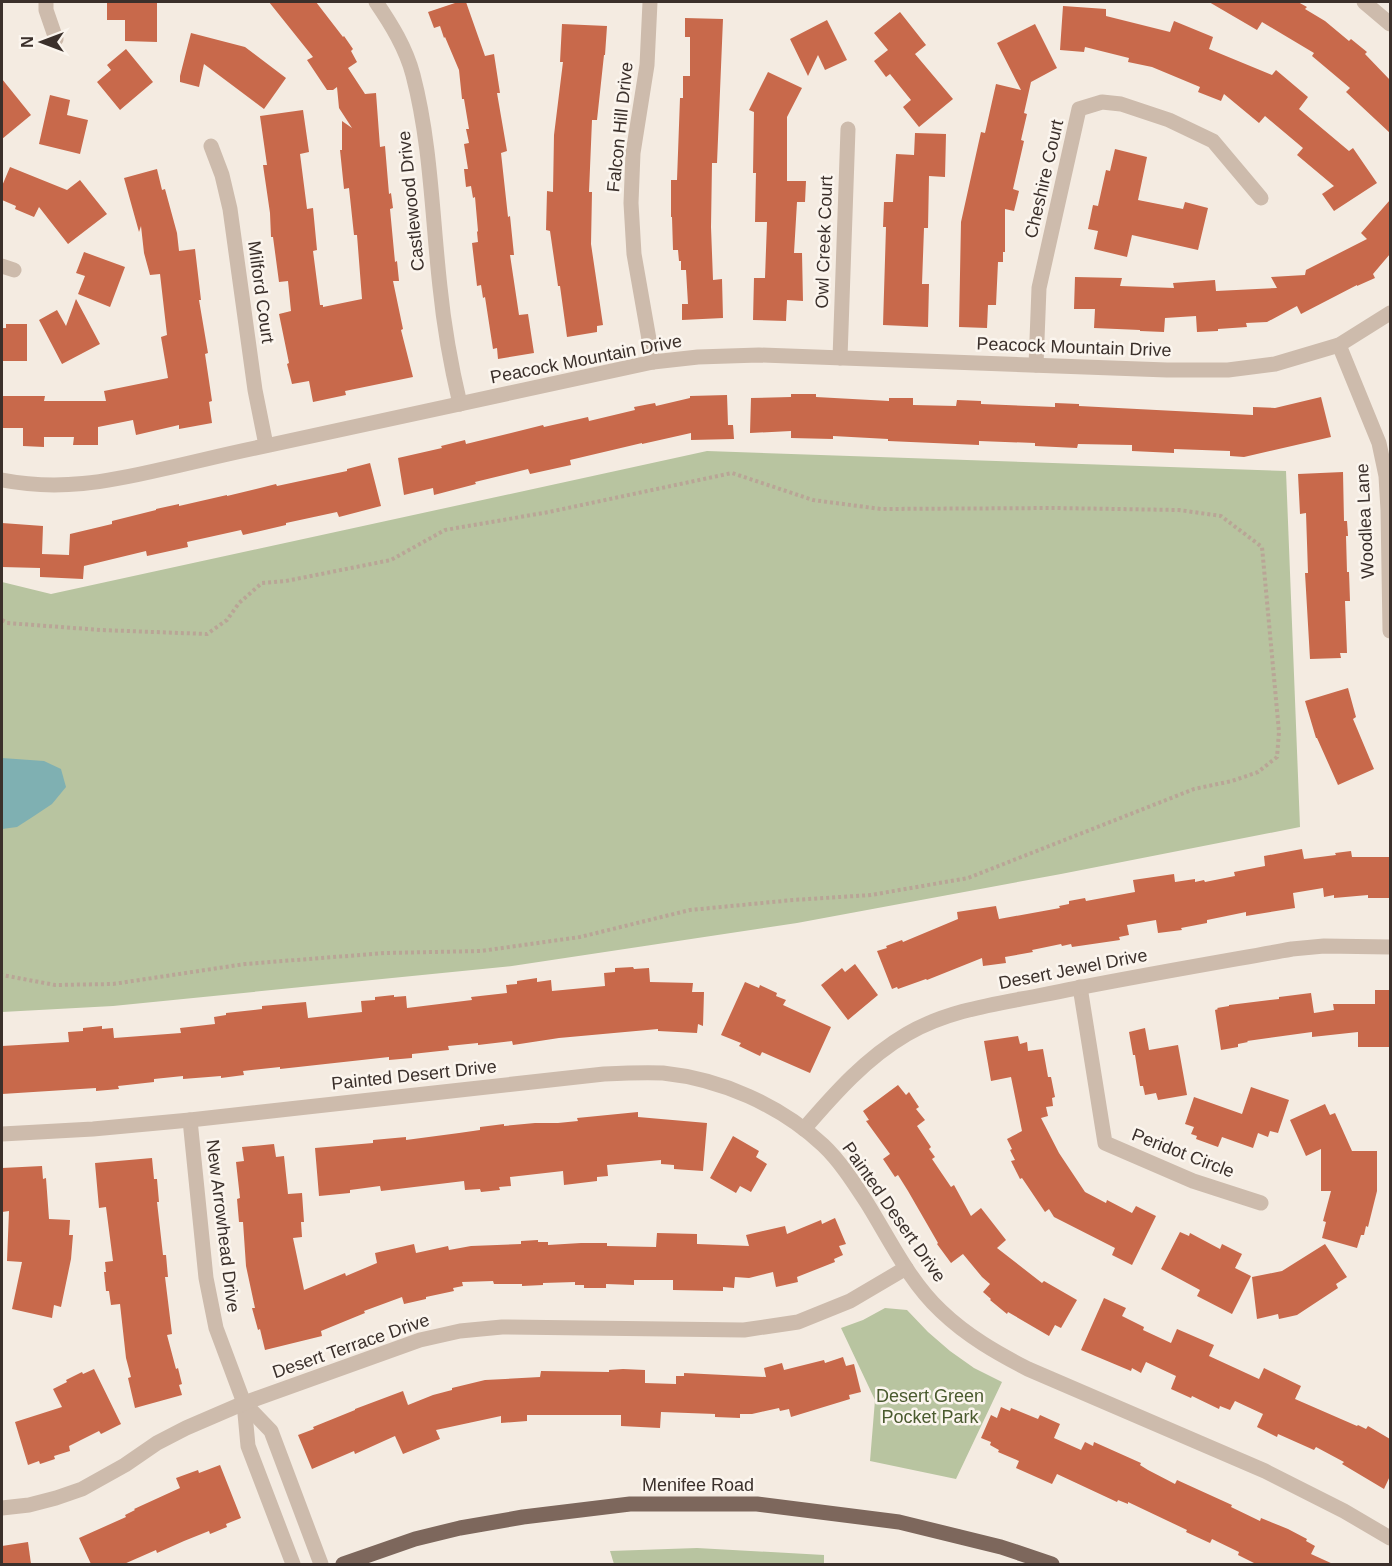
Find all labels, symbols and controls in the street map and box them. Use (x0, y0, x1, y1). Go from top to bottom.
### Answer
north arrow (12, 12, 72, 72)
text: N (19, 36, 36, 48)
street label: Falcon Hill Drive (603, 61, 637, 193)
street label: Cheshire Court (1021, 118, 1067, 240)
street label: Castlewood Drive (394, 130, 428, 272)
street label: Owl Creek Court (812, 175, 836, 309)
street label: Milford Court (244, 240, 278, 344)
street label: Peacock Mountain Drive (488, 331, 684, 387)
street label: Peacock Mountain Drive (976, 334, 1172, 360)
street label: Woodlea Lane (1352, 463, 1378, 579)
street label: Desert Jewel Drive (997, 945, 1149, 993)
street label: Painted Desert Drive (330, 1056, 498, 1094)
street label: Peridot Circle (1129, 1124, 1237, 1182)
street label: New Arrowhead Drive (202, 1138, 244, 1314)
street label: Painted Desert Drive (838, 1138, 950, 1286)
street label: Desert Terrace Drive (270, 1310, 432, 1382)
park label: Desert Green Pocket Park (876, 1386, 984, 1427)
street label: Menifee Road (642, 1475, 754, 1495)

